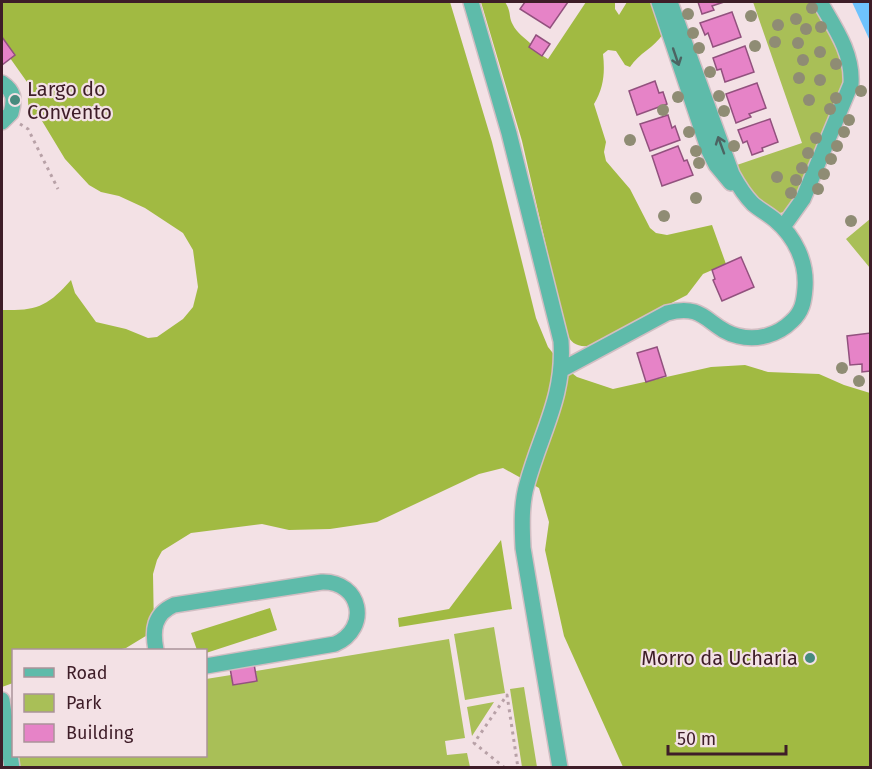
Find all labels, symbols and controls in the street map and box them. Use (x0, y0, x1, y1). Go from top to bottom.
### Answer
one-way arrow (672, 47, 683, 66)
place label: Largo do Convento (27, 77, 112, 124)
marker: Largo do Convento (8, 93, 22, 107)
one-way arrow (715, 136, 726, 155)
place label: Morro da Ucharia (641, 646, 798, 670)
legend (12, 649, 207, 757)
marker: Morro da Ucharia (803, 651, 817, 665)
text: Road (66, 662, 108, 684)
text: Park (66, 692, 102, 714)
scale bar (668, 718, 786, 756)
text: Building (66, 722, 134, 744)
text: 50 m (677, 728, 716, 750)

